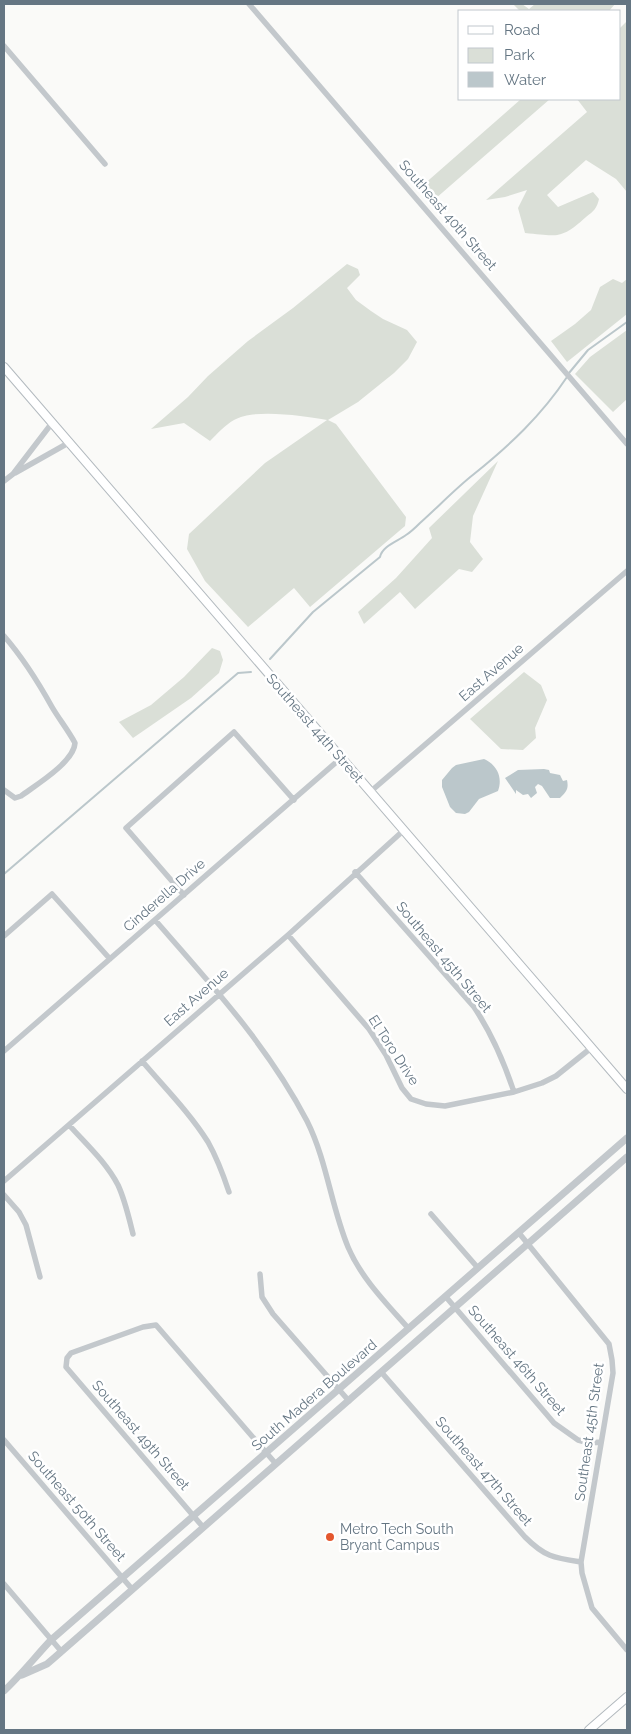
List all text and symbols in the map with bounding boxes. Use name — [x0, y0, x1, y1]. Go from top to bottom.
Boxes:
legend — [458, 10, 621, 100]
text: Road — [504, 21, 540, 39]
text: Park — [504, 46, 535, 64]
text: Water — [504, 71, 547, 89]
street label: Southeast 40th Street — [396, 157, 500, 273]
street label: East Avenue — [456, 640, 526, 704]
street label: Southeast 44th Street — [263, 670, 367, 786]
street label: Cinderella Drive — [120, 855, 208, 935]
street label: Southeast 45th Street — [393, 898, 495, 1016]
street label: East Avenue — [161, 965, 231, 1029]
street label: El Toro Drive — [365, 1012, 423, 1088]
street label: Southeast 46th Street — [465, 1302, 569, 1418]
street label: South Madera Boulevard — [248, 1336, 380, 1454]
street label: Southeast 45th Street — [571, 1362, 607, 1502]
street label: Southeast 49th Street — [89, 1377, 193, 1493]
street label: Southeast 47th Street — [432, 1413, 536, 1529]
street label: Southeast 50th Street — [25, 1448, 129, 1564]
place label: Metro Tech South Bryant Campus — [340, 1521, 454, 1553]
marker: Metro Tech South Bryant Campus — [324, 1531, 336, 1543]

